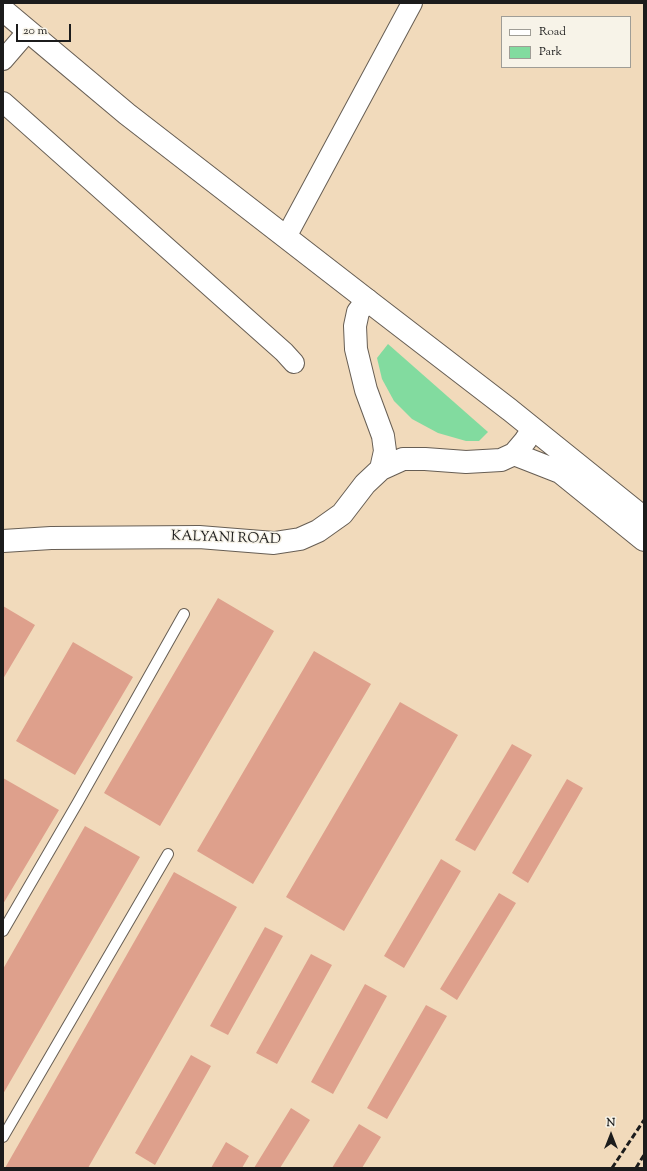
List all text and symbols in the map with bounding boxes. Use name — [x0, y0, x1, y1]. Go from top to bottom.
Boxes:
scale bar — [18, 16, 73, 42]
legend — [501, 16, 631, 68]
text: 20 m — [23, 22, 47, 40]
text: Road — [539, 23, 566, 41]
text: Park — [539, 43, 562, 61]
street label: KALYANI ROAD — [171, 529, 281, 549]
north arrow — [591, 1115, 631, 1155]
text: N — [607, 1115, 615, 1131]

